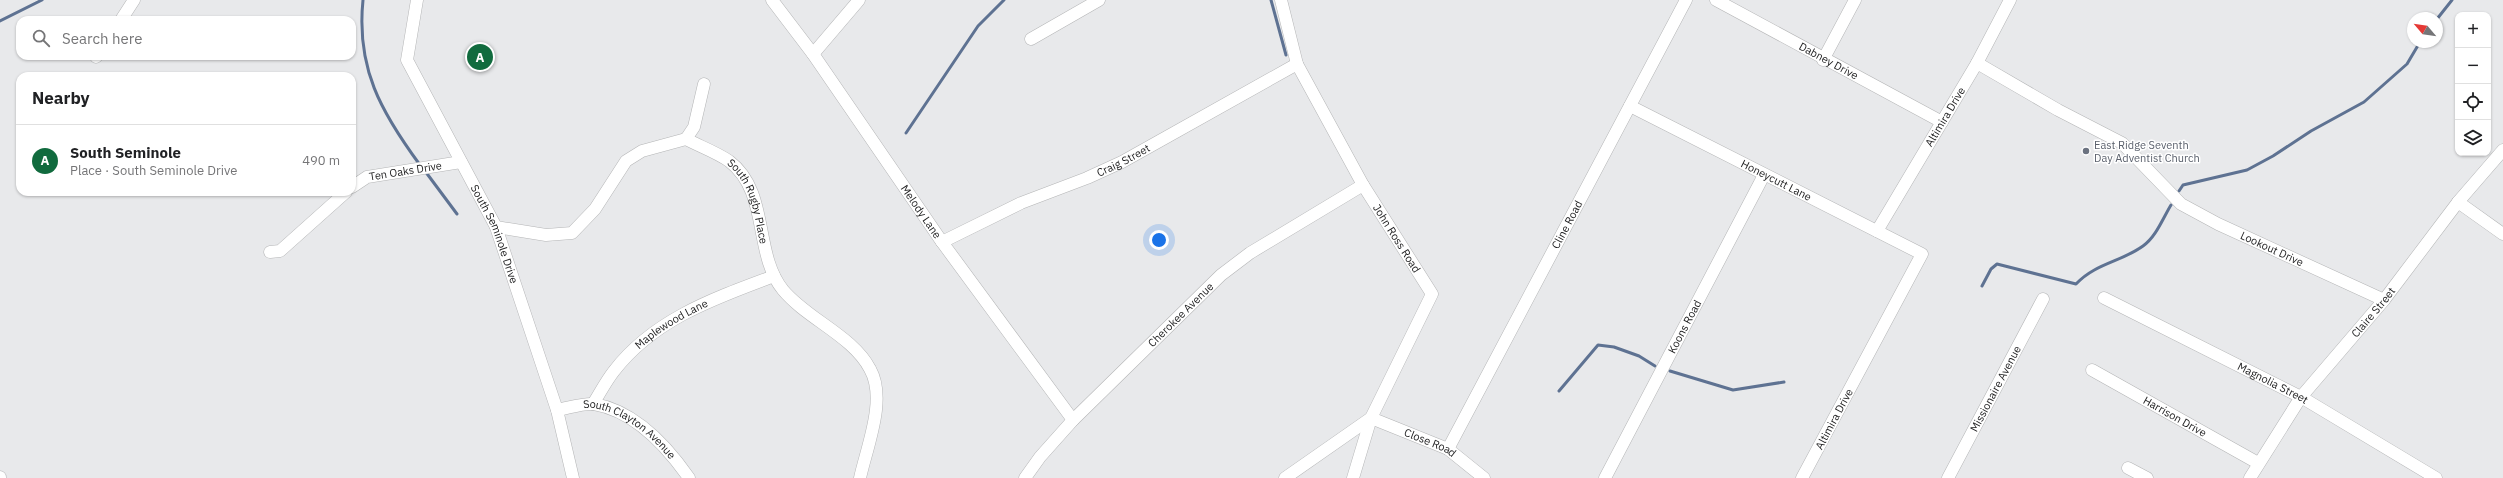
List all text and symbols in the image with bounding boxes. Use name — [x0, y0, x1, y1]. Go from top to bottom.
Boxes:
north arrow — [2407, 12, 2443, 48]
map controls — [2455, 12, 2491, 156]
button: + — [2455, 12, 2491, 48]
search box — [16, 16, 356, 60]
icon: search — [30, 27, 52, 49]
text: Search here — [62, 29, 142, 48]
street label: Dabney Drive — [1796, 39, 1861, 83]
pin: A — [467, 42, 493, 72]
button: − — [2455, 48, 2491, 84]
street label: Altimira Drive — [1922, 84, 1968, 149]
button: locate — [2455, 84, 2491, 120]
text: Nearby — [32, 87, 90, 109]
button: layers — [2455, 120, 2491, 156]
place label: East Ridge Seventh Day Adventist Church — [2094, 138, 2200, 165]
street label: Craig Street — [1094, 141, 1152, 180]
text: South Seminole — [70, 143, 181, 162]
marker: East Ridge Seventh Day Adventist Church — [2081, 146, 2091, 156]
text: A — [41, 152, 49, 169]
text: 490 m — [302, 152, 340, 169]
street label: South Rugby Place — [725, 156, 771, 245]
street label: Honeycutt Lane — [1739, 156, 1814, 204]
street label: Ten Oaks Drive — [368, 158, 443, 184]
text: Place · South Seminole Drive — [70, 162, 237, 179]
street label: South Seminole Drive — [468, 182, 521, 285]
street label: Melody Lane — [898, 182, 945, 241]
street label: Cline Road — [1548, 198, 1586, 251]
street label: John Ross Road — [1370, 201, 1424, 275]
street label: Lookout Drive — [2238, 228, 2306, 269]
your location — [1149, 230, 1169, 250]
street label: Cherokee Avenue — [1145, 279, 1216, 350]
street label: Claire Street — [2348, 284, 2398, 340]
street label: Maplewood Lane — [632, 296, 710, 352]
street label: Koons Road — [1665, 297, 1704, 356]
street label: Missionaire Avenue — [1967, 343, 2024, 434]
street label: Magnolia Street — [2235, 359, 2311, 407]
street label: Altimira Drive — [1812, 386, 1856, 452]
street label: Harrison Drive — [2141, 393, 2209, 440]
street label: South Clayton Avenue — [583, 397, 679, 462]
street label: Close Road — [1402, 425, 1459, 460]

